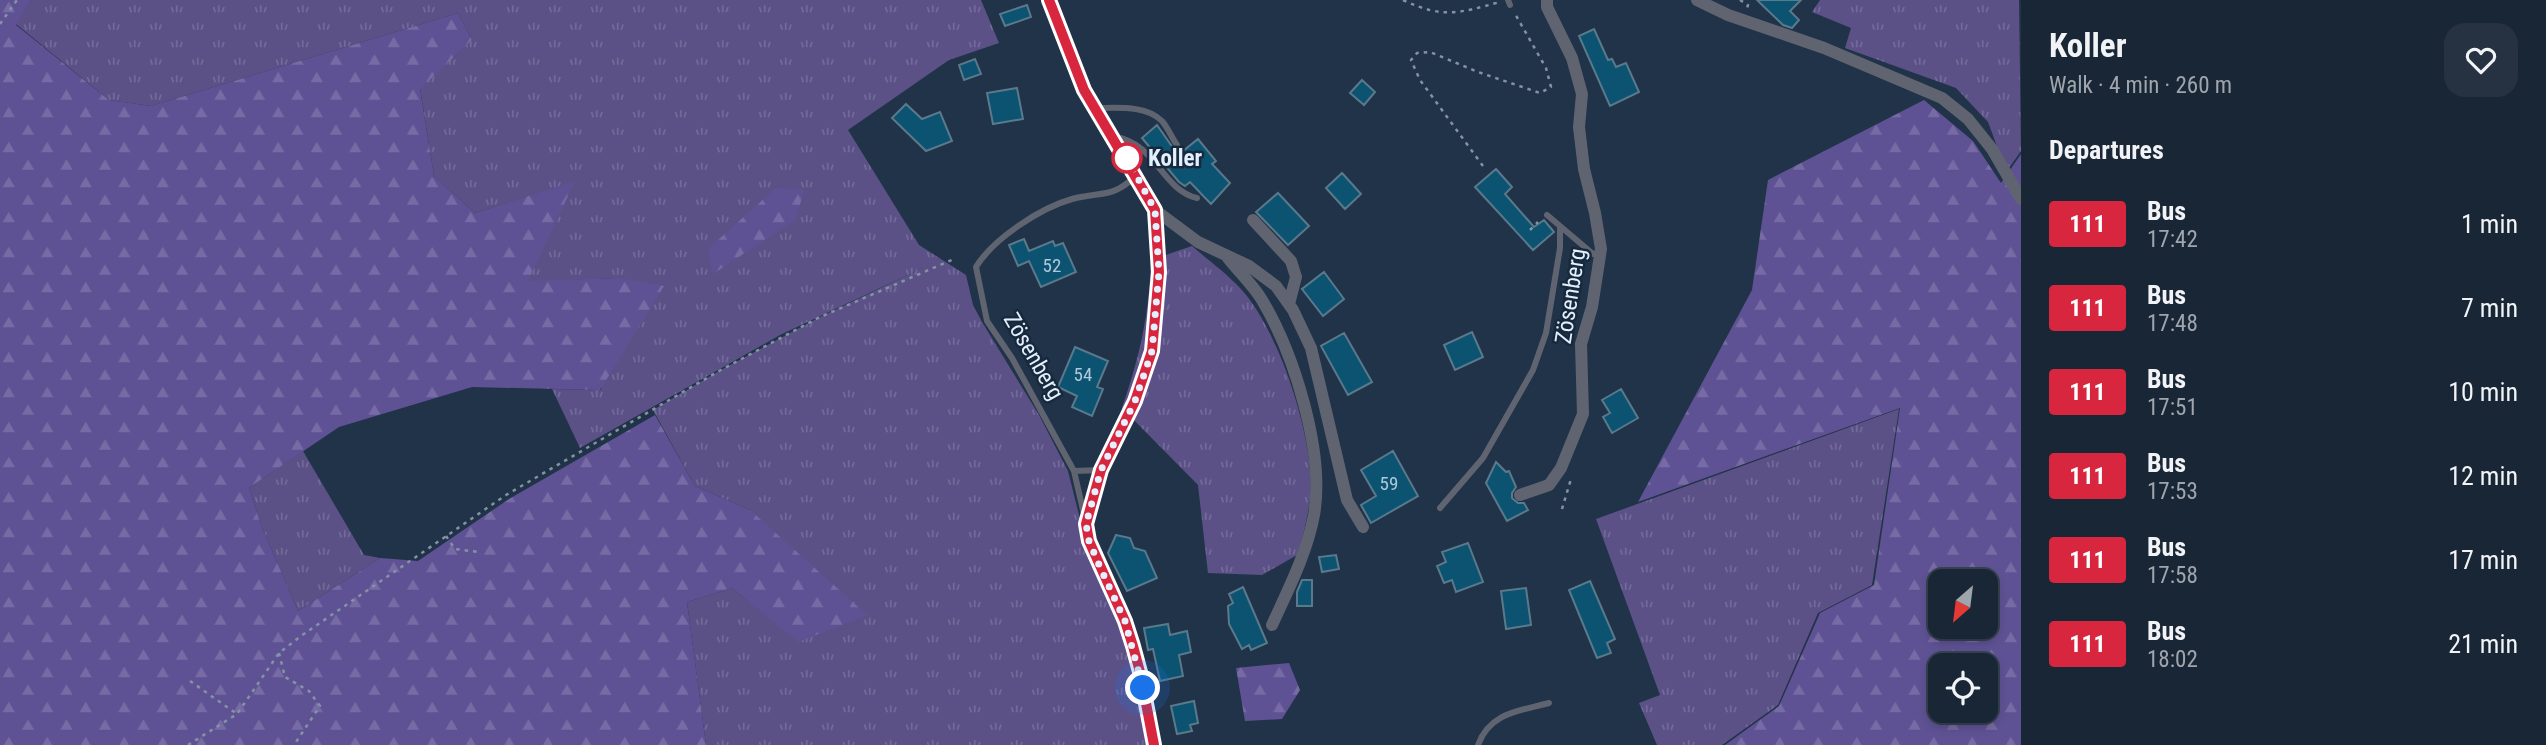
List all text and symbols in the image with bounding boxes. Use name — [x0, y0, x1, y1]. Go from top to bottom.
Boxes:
button: heart — [2444, 23, 2518, 97]
text: Koller — [2049, 26, 2127, 65]
text: Walk · 4 min · 260 m — [2049, 72, 2232, 99]
text: Departures — [2049, 135, 2164, 165]
marker: Koller — [1112, 143, 1142, 173]
place label: Koller — [1148, 145, 1202, 172]
text: Bus — [2147, 196, 2186, 226]
text: 1 min — [2461, 209, 2518, 239]
text: 111 — [2069, 210, 2106, 238]
text: 17:42 — [2147, 226, 2198, 253]
street label: Zösenberg — [1550, 247, 1591, 346]
house number: 52 — [1043, 254, 1061, 277]
text: Bus — [2147, 280, 2186, 310]
text: 7 min — [2461, 293, 2518, 323]
text: 111 — [2069, 294, 2106, 322]
street label: Zösenberg — [998, 308, 1069, 405]
text: 17:48 — [2147, 310, 2198, 337]
house number: 54 — [1074, 363, 1092, 386]
text: Bus — [2147, 364, 2186, 394]
text: 10 min — [2448, 377, 2518, 407]
text: 111 — [2069, 378, 2106, 406]
text: 17:51 — [2147, 394, 2198, 421]
text: Bus — [2147, 448, 2186, 478]
text: 12 min — [2448, 461, 2518, 491]
text: 111 — [2069, 462, 2106, 490]
house number: 59 — [1380, 472, 1398, 495]
text: 17:53 — [2147, 478, 2198, 505]
text: Bus — [2147, 532, 2186, 562]
text: 17 min — [2448, 545, 2518, 575]
text: 111 — [2069, 546, 2106, 574]
text: 17:58 — [2147, 562, 2198, 589]
north arrow — [1928, 569, 1998, 639]
map controls — [1928, 569, 1998, 723]
text: Bus — [2147, 616, 2186, 646]
text: 21 min — [2448, 629, 2518, 659]
text: 111 — [2069, 630, 2106, 658]
text: 18:02 — [2147, 646, 2198, 673]
button: locate — [1928, 653, 1998, 723]
your location — [1125, 670, 1160, 705]

